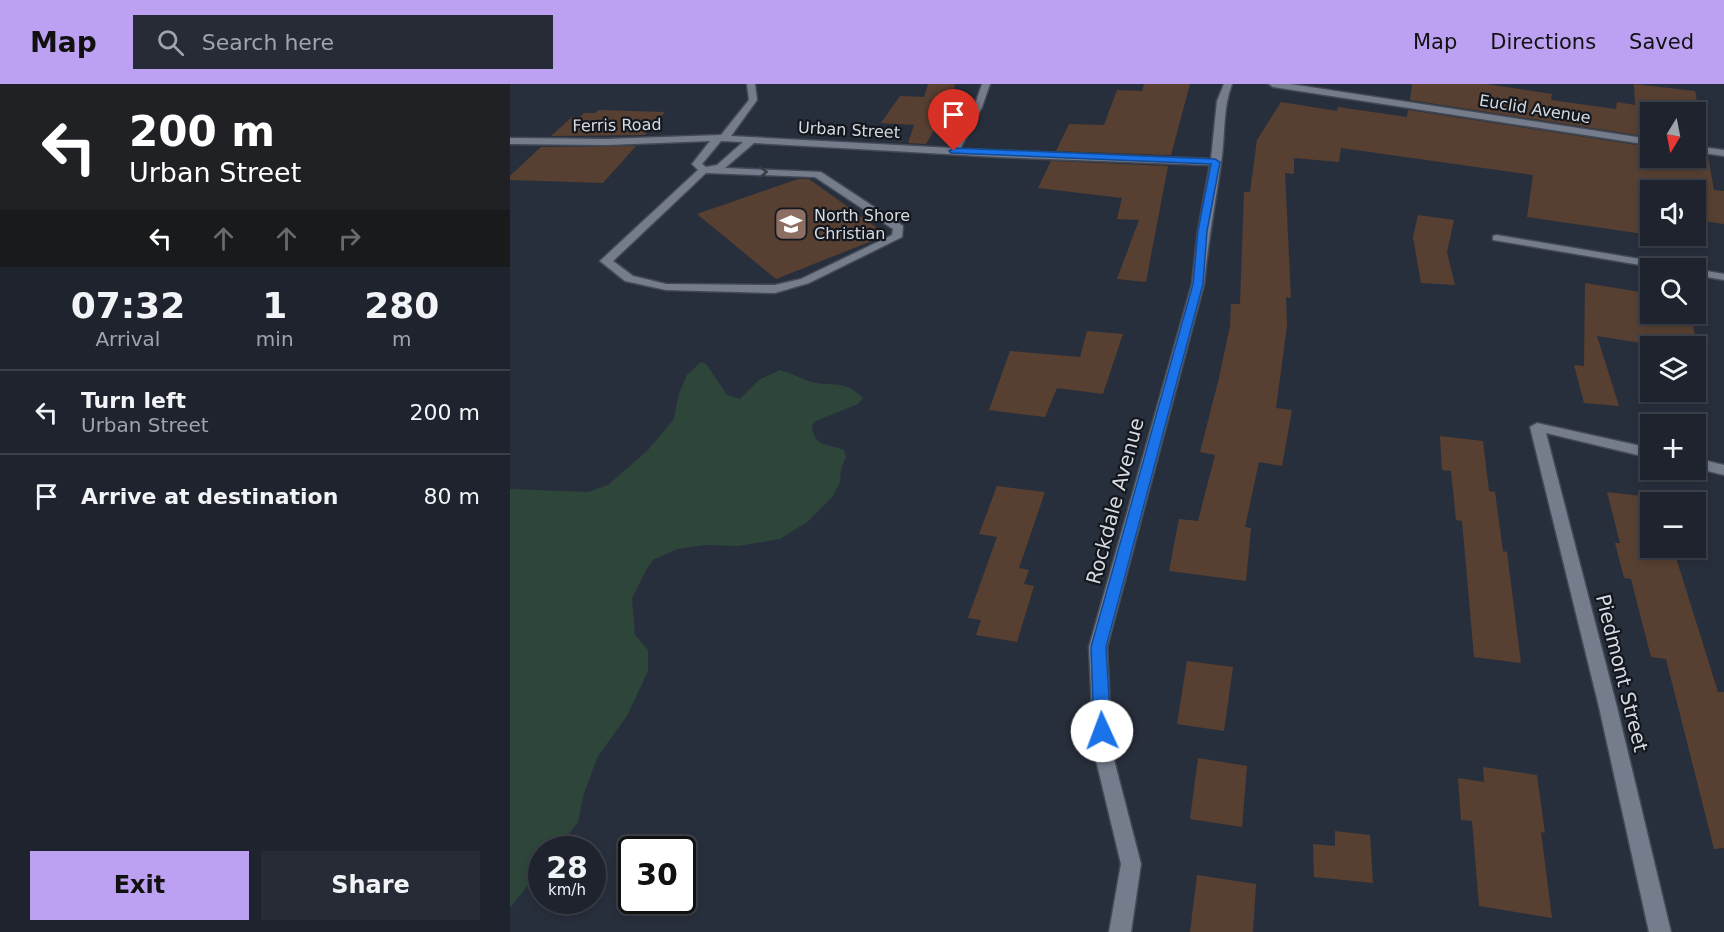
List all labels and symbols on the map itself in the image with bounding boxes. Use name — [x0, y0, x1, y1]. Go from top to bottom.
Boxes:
pin — [928, 89, 979, 151]
street label: Euclid Avenue — [1478, 91, 1592, 127]
north arrow — [1640, 102, 1706, 168]
street label: Ferris Road — [572, 115, 662, 135]
street label: Urban Street — [798, 118, 900, 142]
one-way arrow — [758, 166, 767, 179]
school or university icon: North Shore Christian — [773, 206, 809, 242]
place label: North Shore Christian — [814, 206, 910, 243]
street label: Rockdale Avenue — [1081, 415, 1149, 587]
street label: Piedmont Street — [1591, 592, 1653, 754]
position arrow — [1070, 699, 1134, 763]
speed limit sign: 30 — [618, 836, 696, 914]

